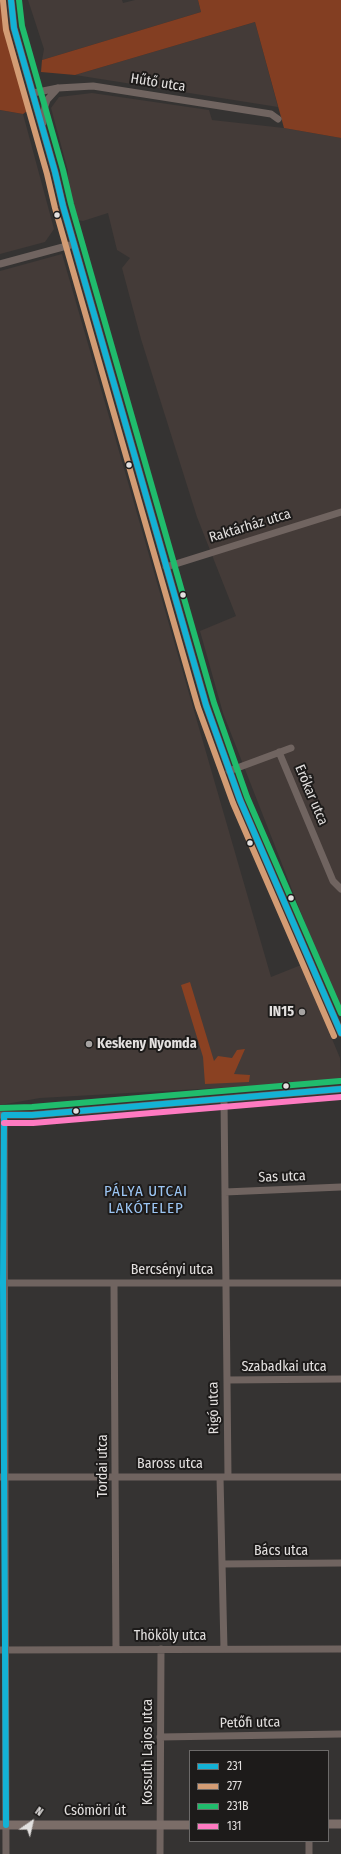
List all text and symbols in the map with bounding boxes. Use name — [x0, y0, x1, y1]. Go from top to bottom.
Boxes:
street label: Hűtő utca — [129, 70, 187, 96]
unlabelled marker — [52, 210, 62, 220]
unlabelled marker — [124, 460, 134, 470]
street label: Raktárház utca — [207, 506, 293, 546]
unlabelled marker — [178, 590, 188, 600]
street label: Erőkar utca — [291, 762, 331, 828]
unlabelled marker — [245, 838, 255, 848]
unlabelled marker — [286, 893, 296, 903]
place label: IN15 — [269, 1004, 294, 1020]
marker: IN15 — [297, 1007, 307, 1017]
place label: Keskeny Nyomda — [97, 1036, 197, 1052]
marker: Keskeny Nyomda — [84, 1039, 94, 1049]
unlabelled marker — [281, 1081, 291, 1091]
unlabelled marker — [71, 1106, 81, 1116]
street label: Sas utca — [258, 1168, 306, 1186]
district label: PÁLYA UTCAI LAKÓTELEP — [104, 1183, 188, 1218]
street label: Bercsényi utca — [131, 1262, 213, 1278]
street label: Szabadkai utca — [241, 1359, 327, 1375]
street label: Rigó utca — [205, 1382, 223, 1434]
street label: Tordai utca — [95, 1434, 111, 1498]
street label: Baross utca — [137, 1456, 203, 1472]
street label: Bács utca — [254, 1543, 308, 1559]
street label: Thököly utca — [134, 1628, 206, 1644]
street label: Kossuth Lajos utca — [140, 1699, 156, 1805]
street label: Petőfi utca — [220, 1714, 280, 1732]
legend — [189, 1750, 329, 1842]
text: 231 — [227, 1759, 242, 1773]
text: 277 — [227, 1779, 242, 1793]
text: 231B — [227, 1799, 249, 1813]
north arrow — [12, 1802, 52, 1842]
street label: Csömöri út — [64, 1803, 126, 1819]
text: N — [33, 1804, 45, 1819]
text: 131 — [227, 1819, 241, 1833]

